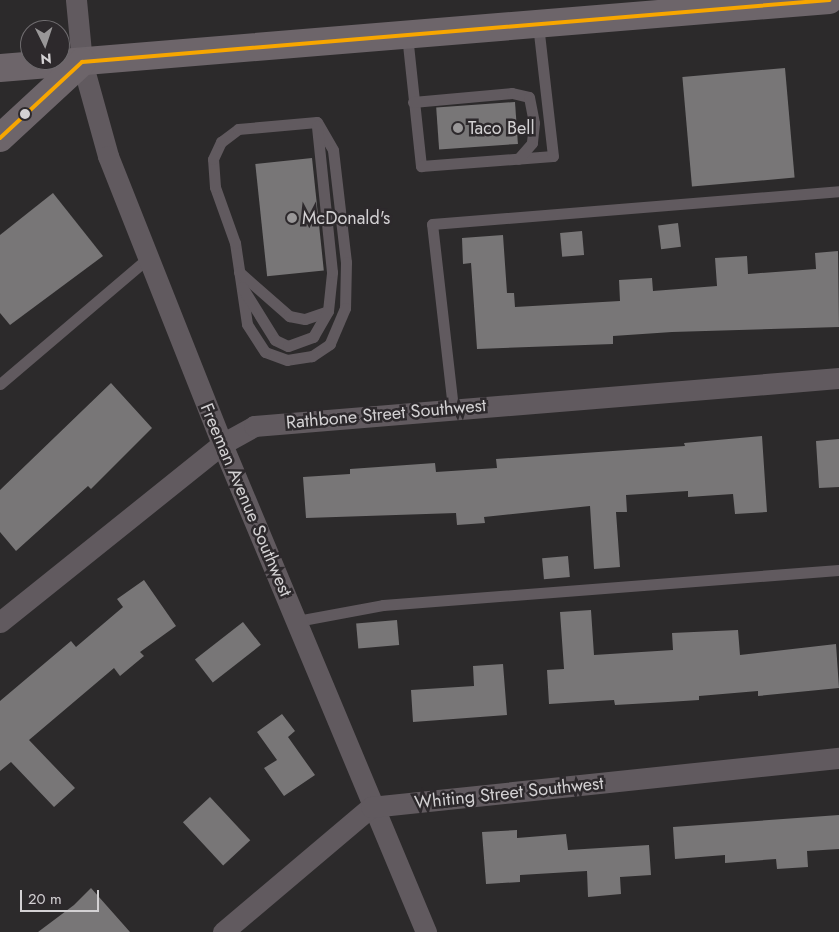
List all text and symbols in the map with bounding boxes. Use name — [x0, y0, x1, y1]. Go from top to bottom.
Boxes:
north arrow — [20, 20, 70, 70]
text: N — [40, 49, 52, 69]
unlabelled marker — [20, 109, 30, 119]
place label: Taco Bell — [468, 117, 535, 139]
marker: Taco Bell — [452, 122, 464, 134]
place label: McDonald's — [302, 207, 390, 229]
marker: McDonald's — [286, 212, 298, 224]
street label: Rathbone Street Southwest — [285, 394, 487, 434]
street label: Freeman Avenue Southwest — [195, 400, 297, 600]
street label: Whiting Street Southwest — [413, 772, 605, 814]
scale bar — [22, 880, 101, 912]
text: 20 m — [28, 888, 62, 910]

